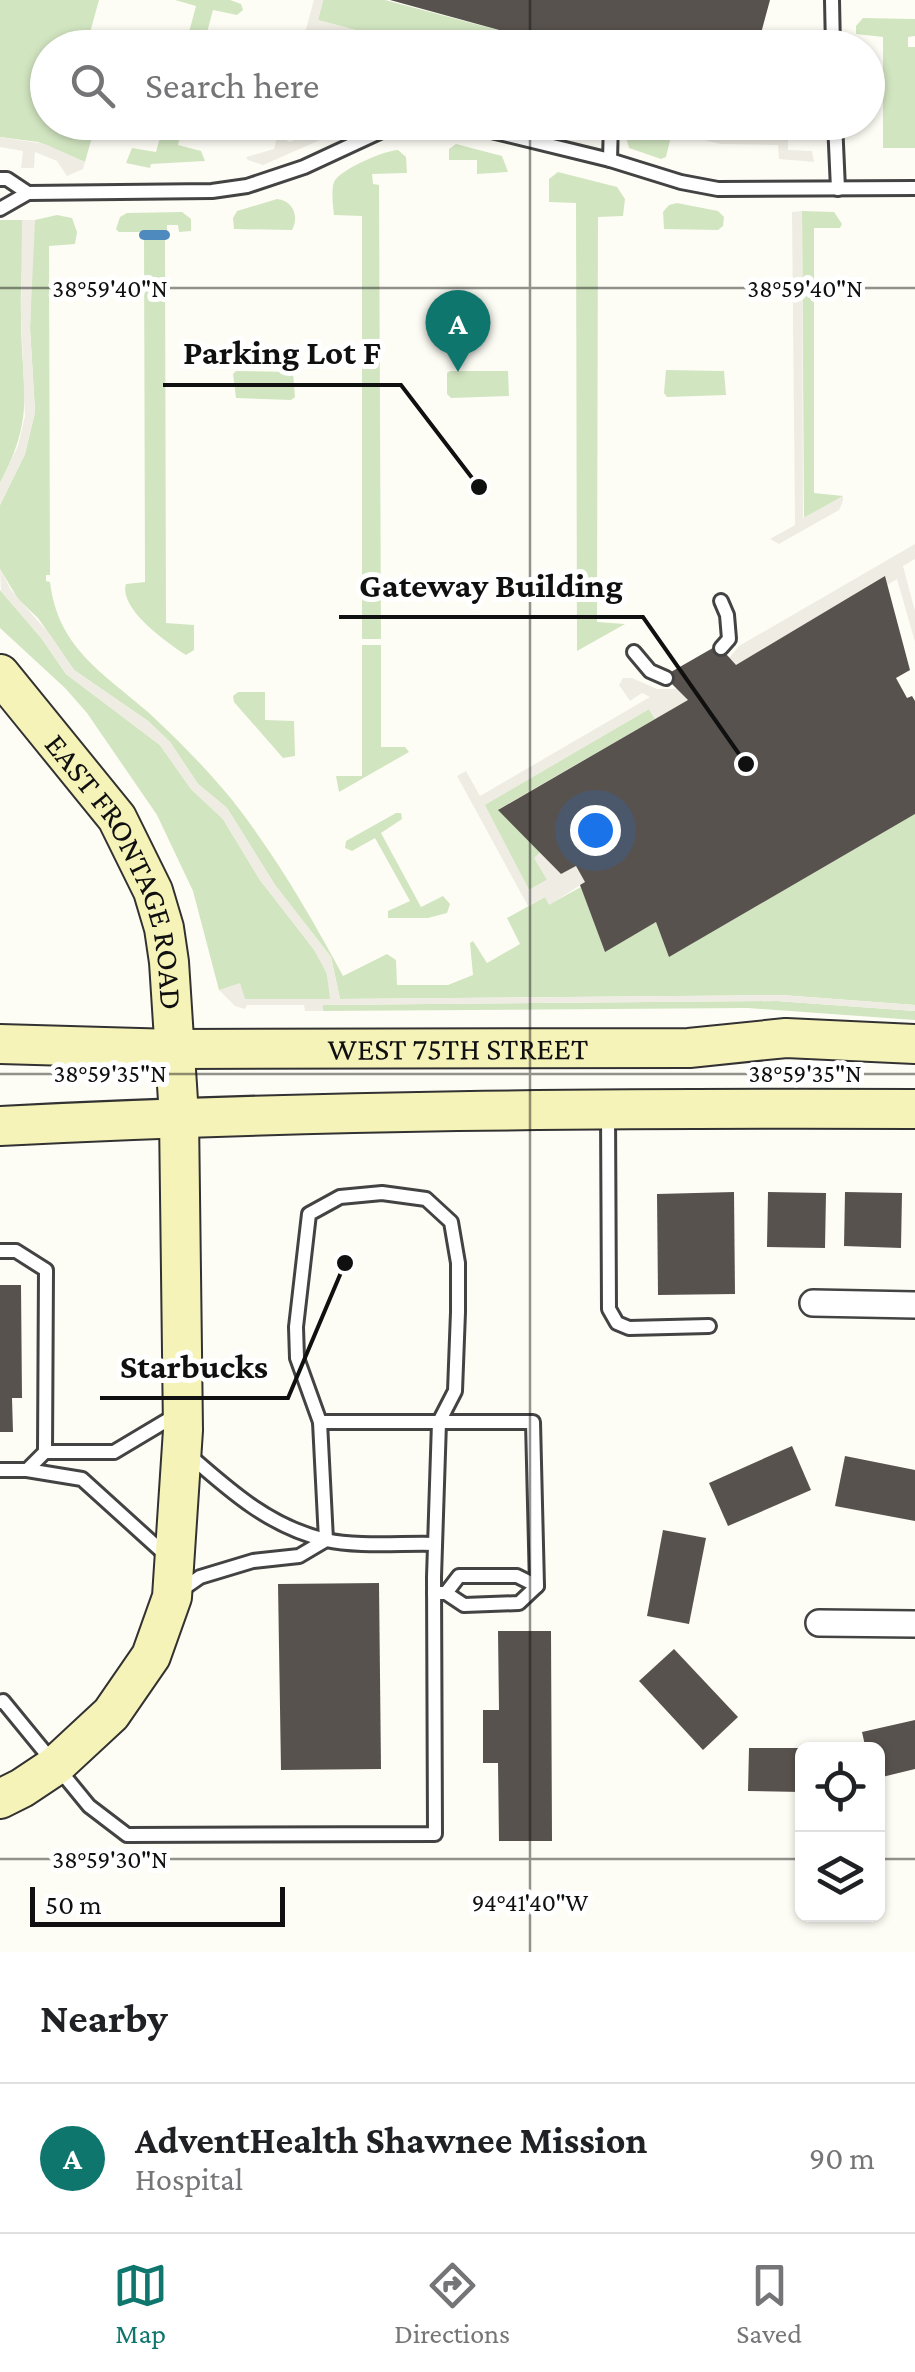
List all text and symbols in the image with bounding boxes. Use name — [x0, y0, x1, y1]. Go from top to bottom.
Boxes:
search box — [30, 30, 885, 140]
icon: search — [65, 58, 120, 113]
text: Search here — [145, 64, 319, 106]
text: 38°59'40"N — [52, 275, 168, 302]
text: 38°59'40"N — [747, 275, 863, 302]
pin: A — [426, 290, 490, 372]
callout: Parking Lot F — [163, 320, 401, 385]
text: Parking Lot F — [183, 333, 381, 372]
callout: Gateway Building — [339, 552, 643, 617]
text: Gateway Building — [359, 566, 623, 605]
street label: EAST FRONTAGE ROAD — [38, 726, 190, 1011]
your location — [570, 805, 621, 856]
street label: WEST 75TH STREET — [328, 1030, 588, 1067]
text: 38°59'35"N — [53, 1060, 167, 1087]
text: 38°59'35"N — [748, 1060, 862, 1087]
callout: Starbucks — [100, 1333, 288, 1398]
text: Starbucks — [120, 1347, 268, 1386]
map controls — [795, 1742, 885, 1922]
button: locate — [795, 1742, 885, 1832]
button: layers — [795, 1832, 885, 1922]
text: 38°59'30"N — [52, 1846, 168, 1873]
scale bar — [30, 1882, 285, 1926]
text: 50 m — [45, 1889, 102, 1920]
text: 94°41'40"W — [472, 1889, 588, 1916]
text: Nearby — [40, 1994, 168, 2041]
text: AdventHealth Shawnee Mission — [135, 2119, 647, 2161]
text: A — [63, 2140, 82, 2176]
text: 90 m — [809, 2140, 875, 2176]
text: Hospital — [135, 2161, 243, 2197]
tab: Map — [113, 2258, 168, 2349]
tab: Directions — [394, 2258, 510, 2349]
tab: Saved — [736, 2258, 802, 2349]

